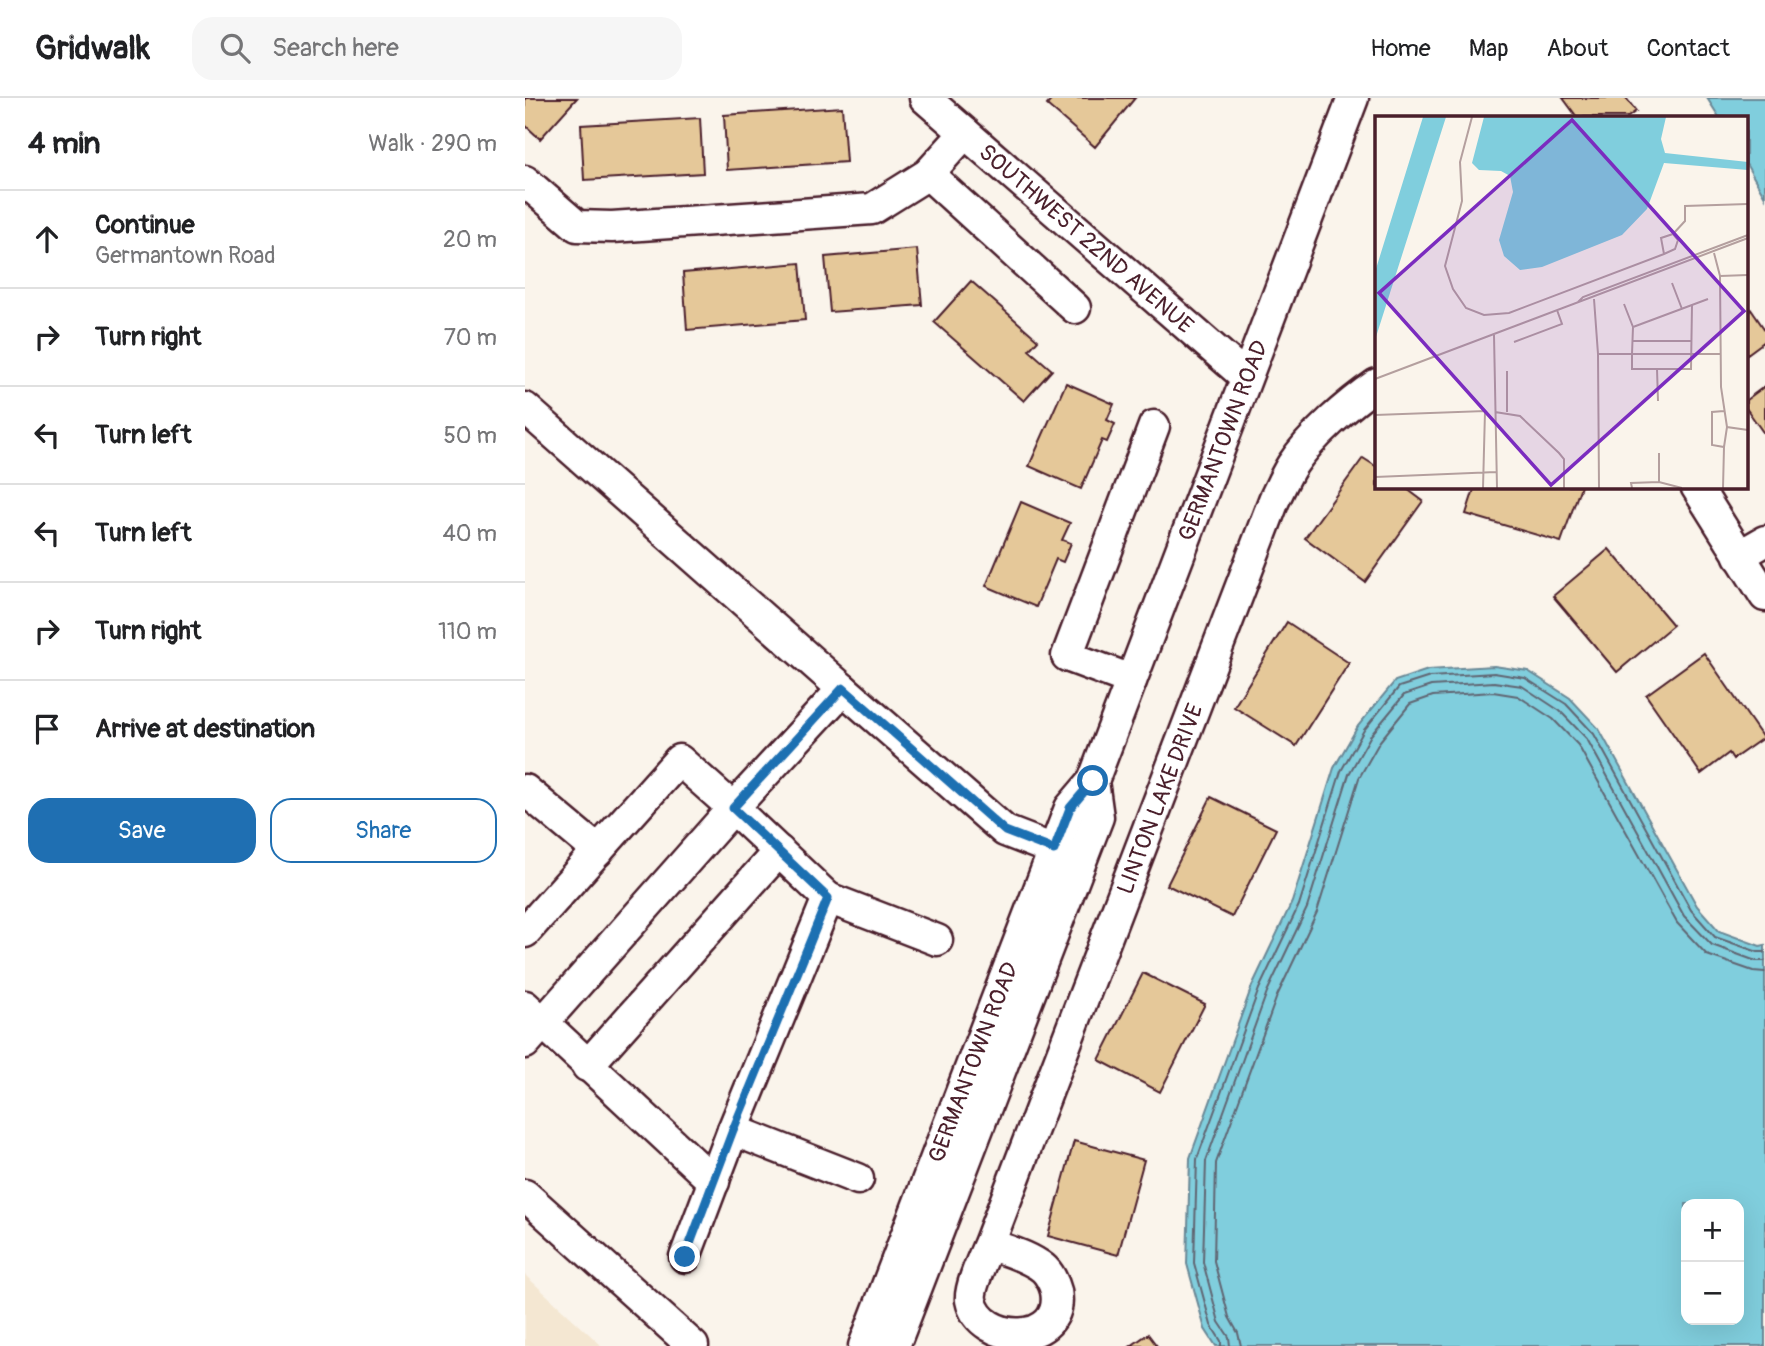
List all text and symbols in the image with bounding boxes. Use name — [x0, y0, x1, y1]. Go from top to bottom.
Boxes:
search box — [192, 17, 682, 80]
text: Gridwalk — [35, 28, 150, 69]
icon: search — [216, 29, 254, 67]
text: Search here — [272, 32, 399, 64]
text: Home — [1370, 34, 1431, 63]
text: Map — [1469, 34, 1509, 63]
text: About — [1547, 34, 1609, 63]
text: Contact — [1647, 34, 1730, 63]
inset map — [1375, 116, 1747, 488]
text: 4 min — [28, 125, 101, 162]
text: Walk · 290 m — [368, 129, 497, 158]
street label: SOUTHWEST 22ND AVENUE — [973, 138, 1200, 340]
text: Continue — [95, 209, 195, 241]
icon: ahead — [28, 220, 66, 258]
text: 20 m — [443, 225, 497, 254]
text: Germantown Road — [95, 241, 276, 270]
icon: right — [28, 318, 66, 356]
text: Turn right — [95, 321, 201, 353]
text: 70 m — [444, 323, 497, 352]
street label: GERMANTOWN ROAD — [1172, 336, 1274, 545]
icon: left — [28, 416, 66, 454]
text: Turn left — [95, 419, 191, 451]
text: 50 m — [443, 421, 497, 450]
icon: left — [28, 514, 66, 552]
text: Turn left — [95, 517, 191, 549]
text: 40 m — [443, 519, 497, 548]
icon: right — [28, 612, 66, 650]
text: Turn right — [95, 615, 201, 647]
text: 110 m — [438, 617, 497, 646]
street label: LINTON LAKE DRIVE — [1110, 699, 1210, 898]
icon: arrive — [28, 710, 66, 748]
text: Arrive at destination — [95, 713, 315, 745]
route start — [1077, 765, 1108, 796]
button: Save — [28, 798, 256, 863]
button: Share — [270, 798, 497, 863]
street label: GERMANTOWN ROAD — [922, 958, 1025, 1167]
map controls — [1681, 1199, 1744, 1325]
button: + — [1681, 1199, 1744, 1262]
route end — [669, 1241, 700, 1272]
button: − — [1681, 1262, 1744, 1325]

